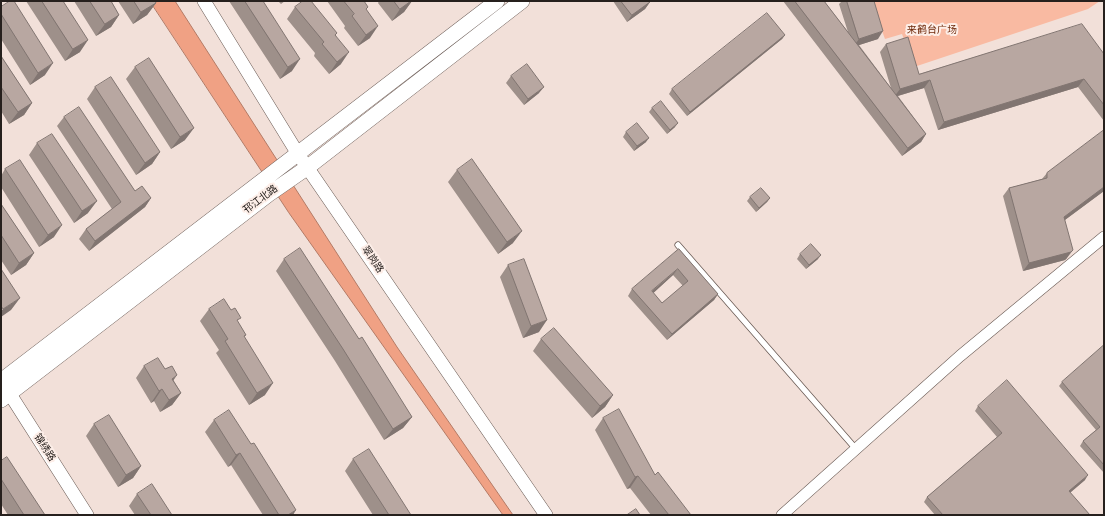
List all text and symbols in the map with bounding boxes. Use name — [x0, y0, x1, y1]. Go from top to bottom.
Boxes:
park label: 来鹤台广场 — [907, 25, 957, 37]
street label: 邗江北路 — [241, 183, 281, 217]
street label: 翠岗路 — [359, 244, 385, 276]
street label: 锦绣路 — [31, 432, 57, 464]

